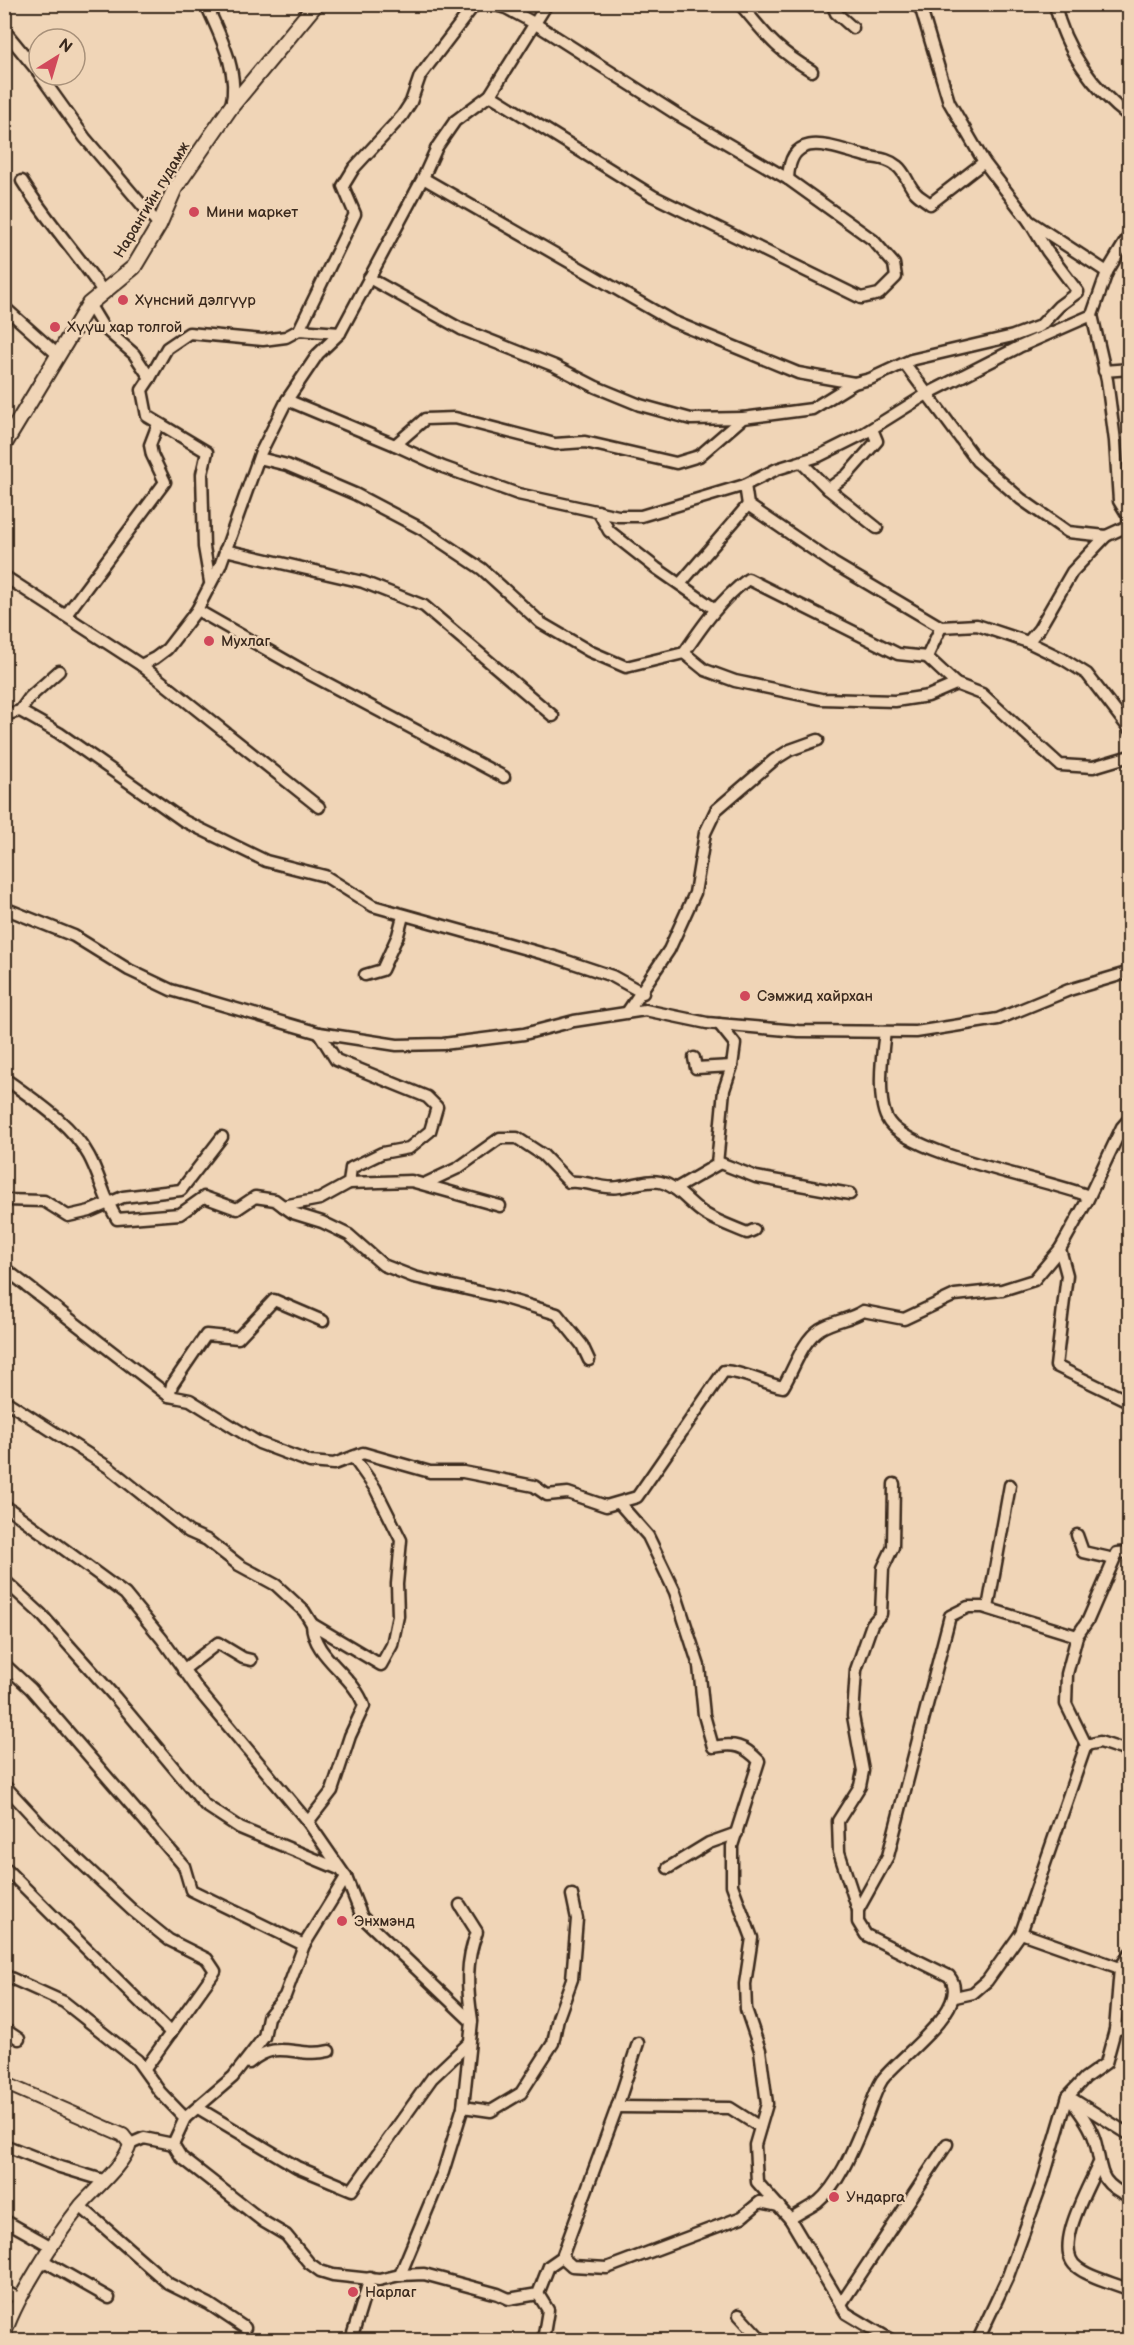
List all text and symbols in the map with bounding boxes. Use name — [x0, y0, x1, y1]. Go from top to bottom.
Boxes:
north arrow — [27, 27, 87, 87]
text: N — [55, 35, 76, 57]
street label: Нарангийн гудамж — [110, 138, 194, 262]
place label: Мини маркет — [206, 203, 298, 222]
marker: Мини маркет — [187, 205, 201, 219]
place label: Хүнсний дэлгүүр — [135, 291, 256, 310]
marker: Хүнсний дэлгүүр — [116, 293, 130, 307]
place label: Хүүш хар толгой — [67, 318, 182, 337]
marker: Хүүш хар толгой — [48, 320, 62, 334]
place label: Мухлаг — [221, 632, 271, 651]
marker: Мухлаг — [202, 634, 216, 648]
place label: Сэмжид хайрхан — [757, 987, 873, 1006]
marker: Сэмжид хайрхан — [738, 989, 752, 1003]
place label: Энхмэнд — [354, 1912, 415, 1931]
marker: Энхмэнд — [335, 1914, 349, 1928]
place label: Ундарга — [846, 2188, 905, 2207]
marker: Ундарга — [827, 2190, 841, 2204]
place label: Нарлаг — [365, 2283, 417, 2302]
marker: Нарлаг — [346, 2285, 360, 2299]

